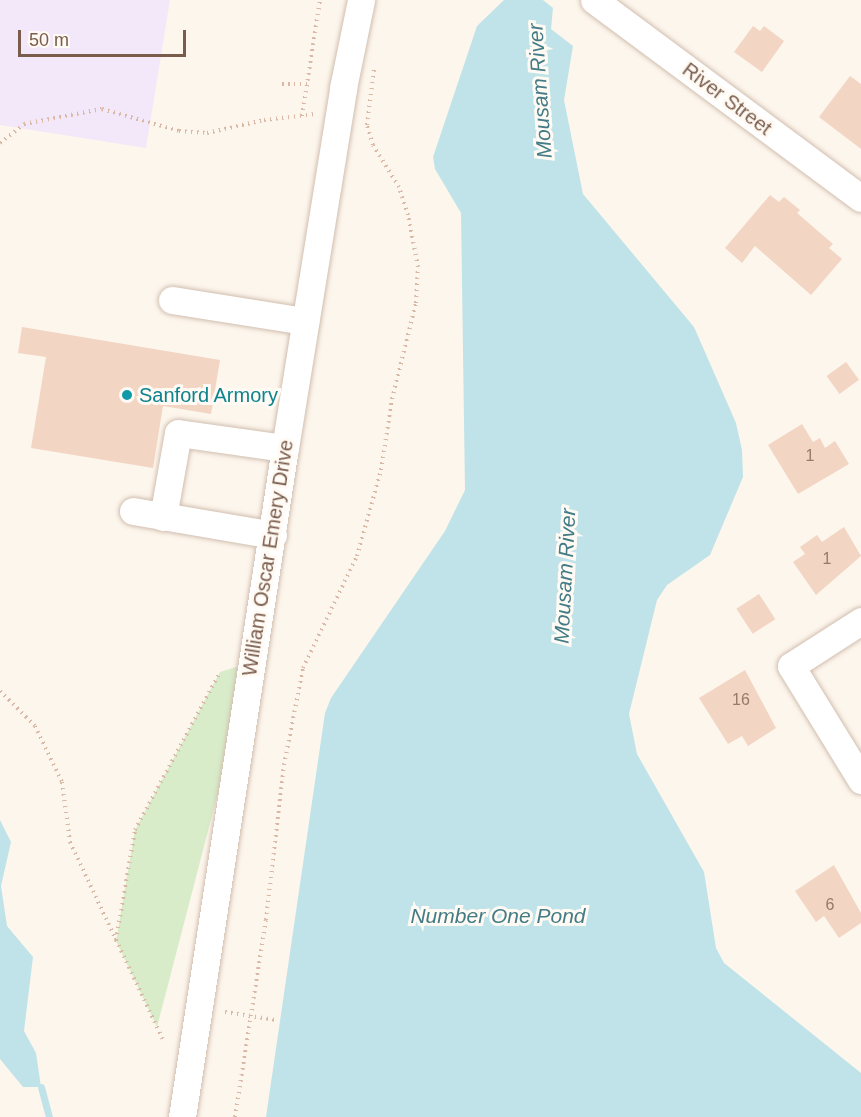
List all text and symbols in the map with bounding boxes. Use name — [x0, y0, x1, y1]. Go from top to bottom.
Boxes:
scale bar — [21, 18, 189, 56]
water label: Mousam River — [523, 23, 557, 159]
text: 50 m — [29, 30, 69, 50]
street label: River Street — [678, 58, 776, 140]
place label: Sanford Armory — [139, 383, 279, 407]
marker: Sanford Armory — [120, 388, 134, 402]
street label: William Oscar Emery Drive — [237, 438, 299, 678]
house number: 1 — [806, 446, 814, 466]
water label: Mousam River — [549, 508, 581, 644]
house number: 1 — [823, 549, 831, 569]
house number: 16 — [732, 690, 750, 710]
house number: 6 — [826, 895, 834, 915]
water label: Number One Pond — [410, 903, 586, 929]

